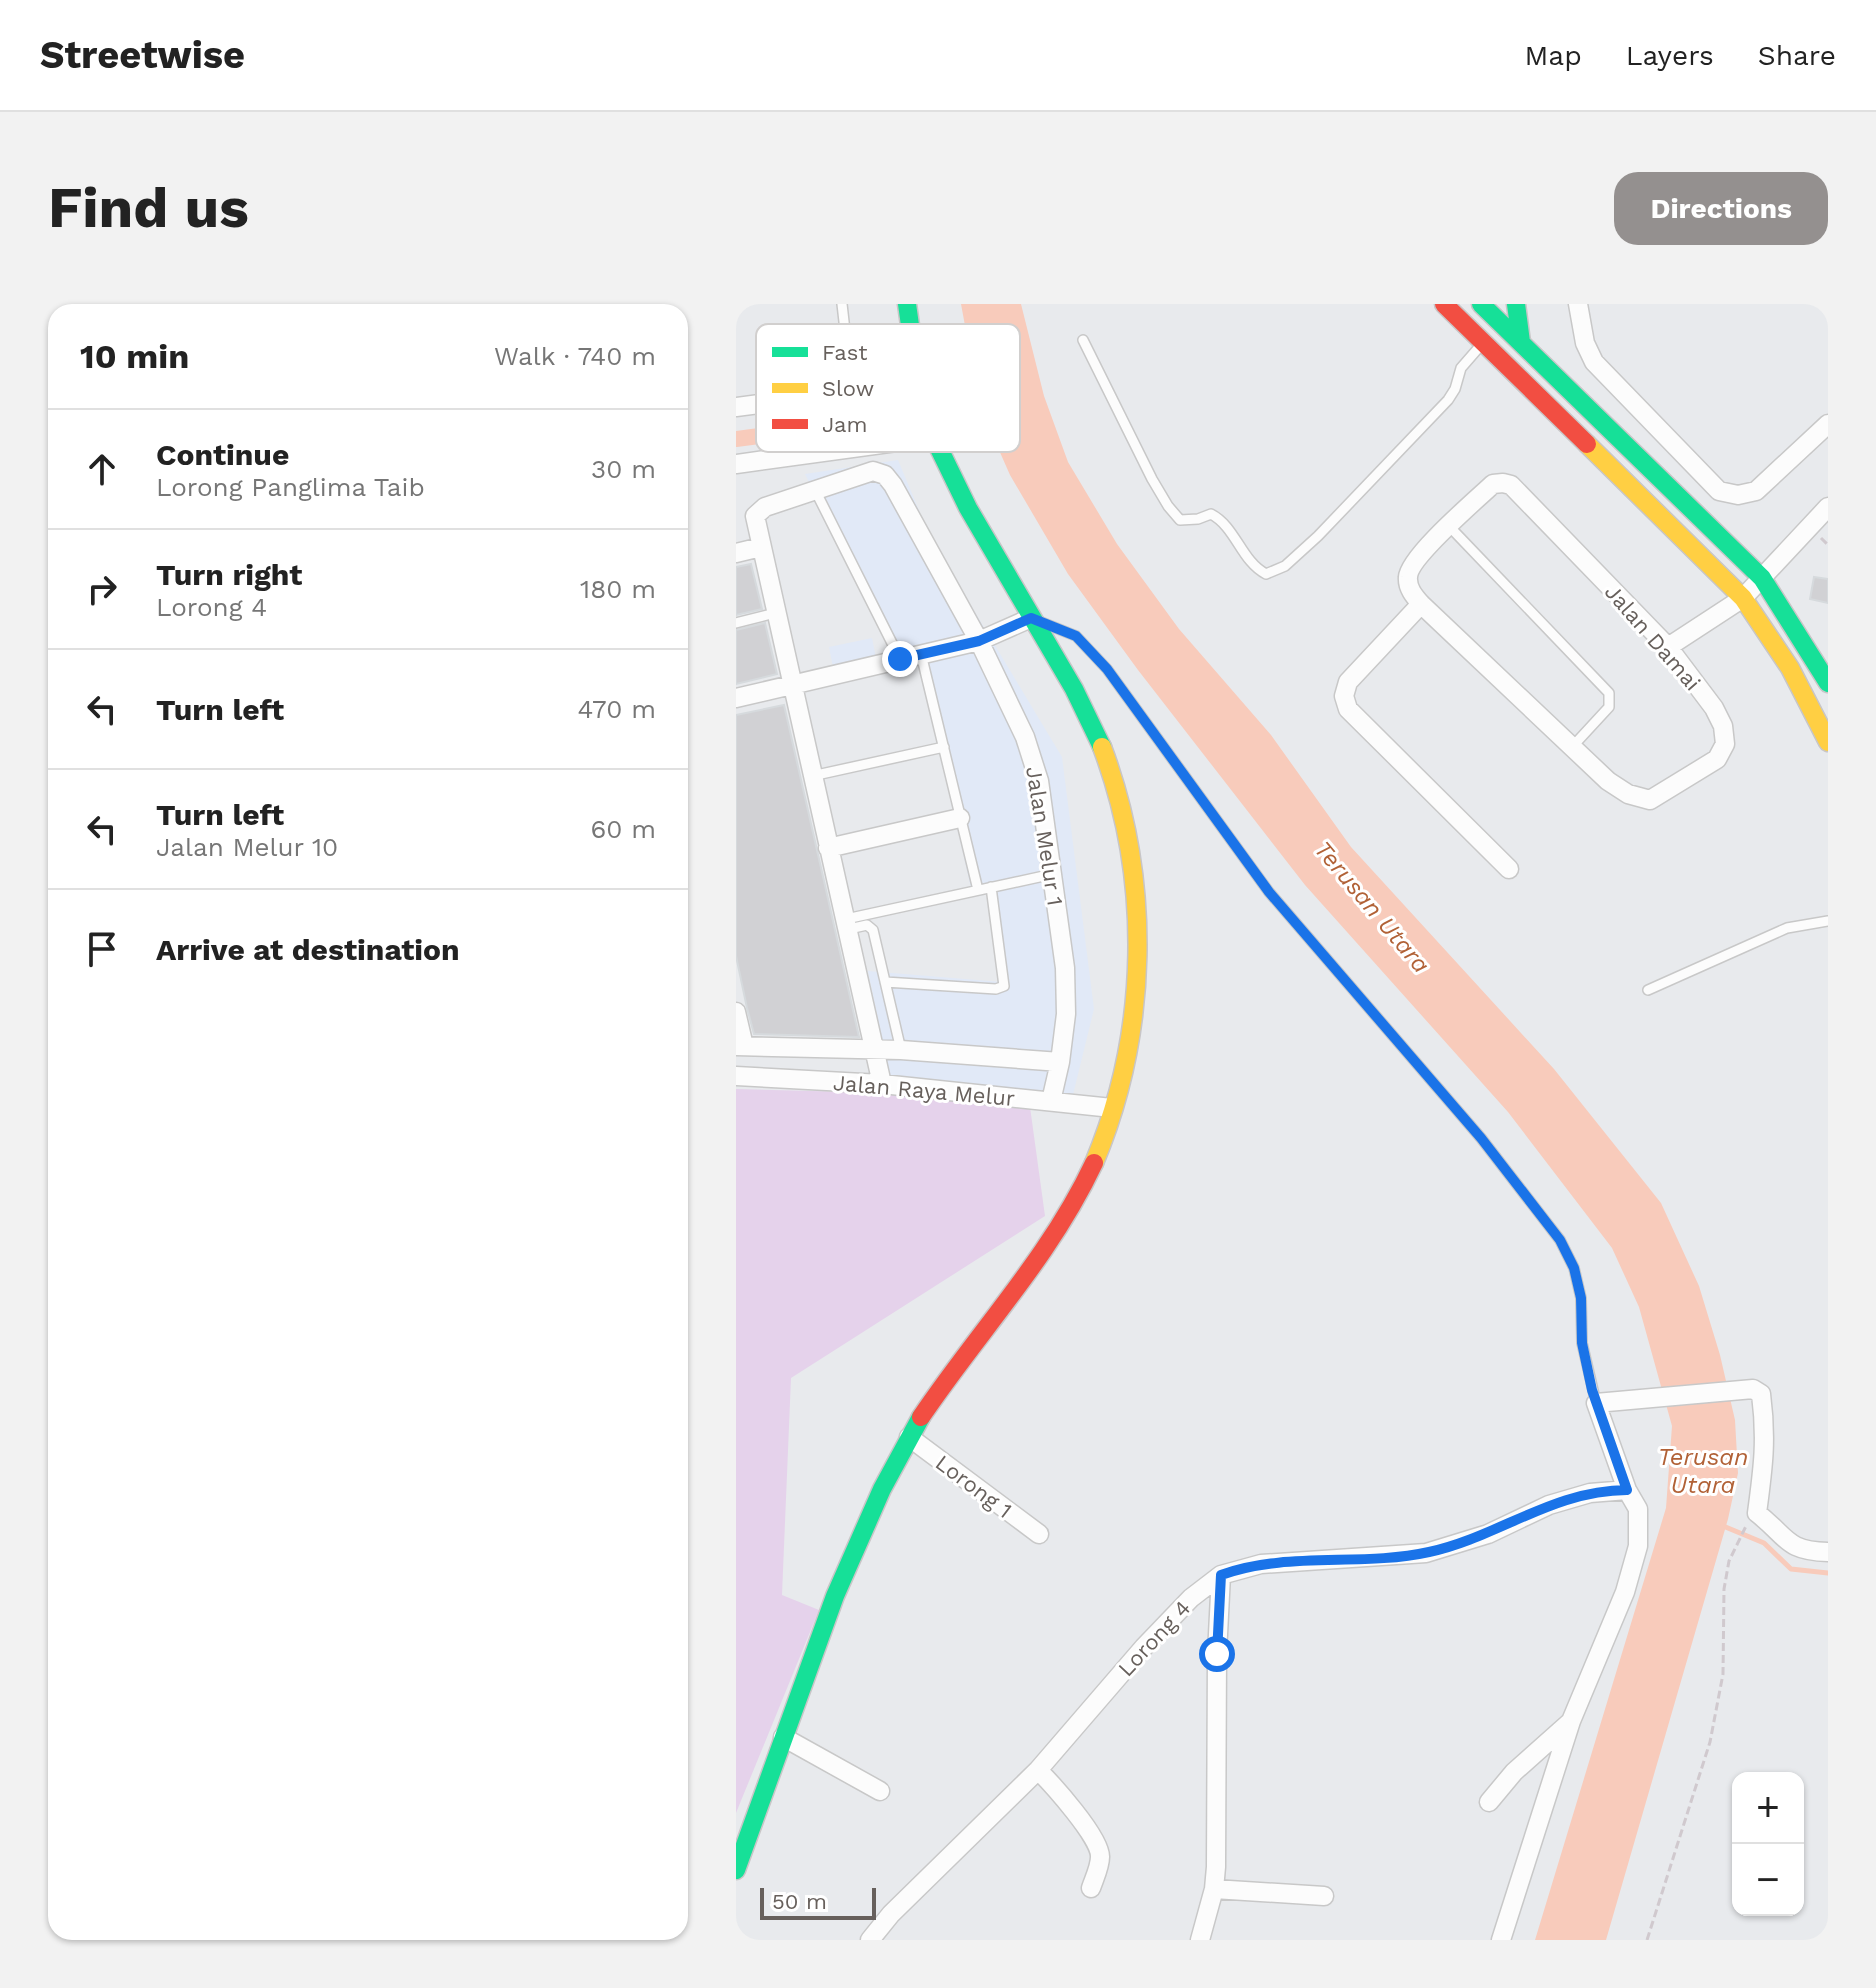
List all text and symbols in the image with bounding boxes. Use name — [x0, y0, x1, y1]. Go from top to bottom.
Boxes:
text: Streetwise — [40, 33, 245, 77]
text: Map — [1525, 39, 1582, 72]
text: Layers — [1626, 39, 1714, 72]
text: Share — [1758, 39, 1836, 72]
button: Directions — [1614, 172, 1828, 245]
text: Find us — [48, 175, 249, 241]
legend — [756, 324, 1020, 452]
text: 10 min — [80, 336, 189, 376]
text: Fast — [822, 340, 868, 365]
text: Walk · 740 m — [494, 341, 656, 371]
text: Slow — [822, 376, 874, 401]
text: Jam — [822, 412, 867, 437]
text: Continue — [156, 437, 289, 472]
icon: ahead — [80, 447, 124, 491]
text: 30 m — [591, 454, 656, 484]
text: Lorong Panglima Taib — [156, 472, 425, 502]
text: Turn right — [156, 557, 302, 592]
icon: right — [80, 567, 124, 611]
text: 180 m — [580, 574, 656, 604]
street label: Jalan Damai — [1600, 579, 1705, 695]
text: Lorong 4 — [156, 592, 267, 622]
route end — [882, 641, 918, 677]
icon: left — [80, 687, 124, 731]
text: Turn left — [156, 692, 284, 727]
text: 470 m — [578, 694, 656, 724]
street label: Jalan Melur 1 — [1021, 765, 1068, 907]
text: Turn left — [156, 797, 284, 832]
icon: left — [80, 807, 124, 851]
text: 60 m — [590, 814, 656, 844]
text: Jalan Melur 10 — [156, 832, 338, 862]
water label: Terusan Utara — [1309, 835, 1435, 979]
icon: arrive — [80, 927, 124, 971]
text: Arrive at destination — [156, 932, 460, 967]
street label: Jalan Raya Melur — [832, 1070, 1016, 1111]
water label: Terusan Utara — [1658, 1443, 1748, 1499]
street label: Lorong 1 — [931, 1450, 1017, 1523]
street label: Lorong 4 — [1113, 1595, 1196, 1681]
route start — [1199, 1636, 1235, 1672]
map controls — [1732, 1772, 1804, 1916]
button: + — [1732, 1772, 1804, 1844]
button: − — [1732, 1844, 1804, 1916]
scale bar — [760, 1884, 876, 1920]
text: 50 m — [772, 1889, 827, 1914]

